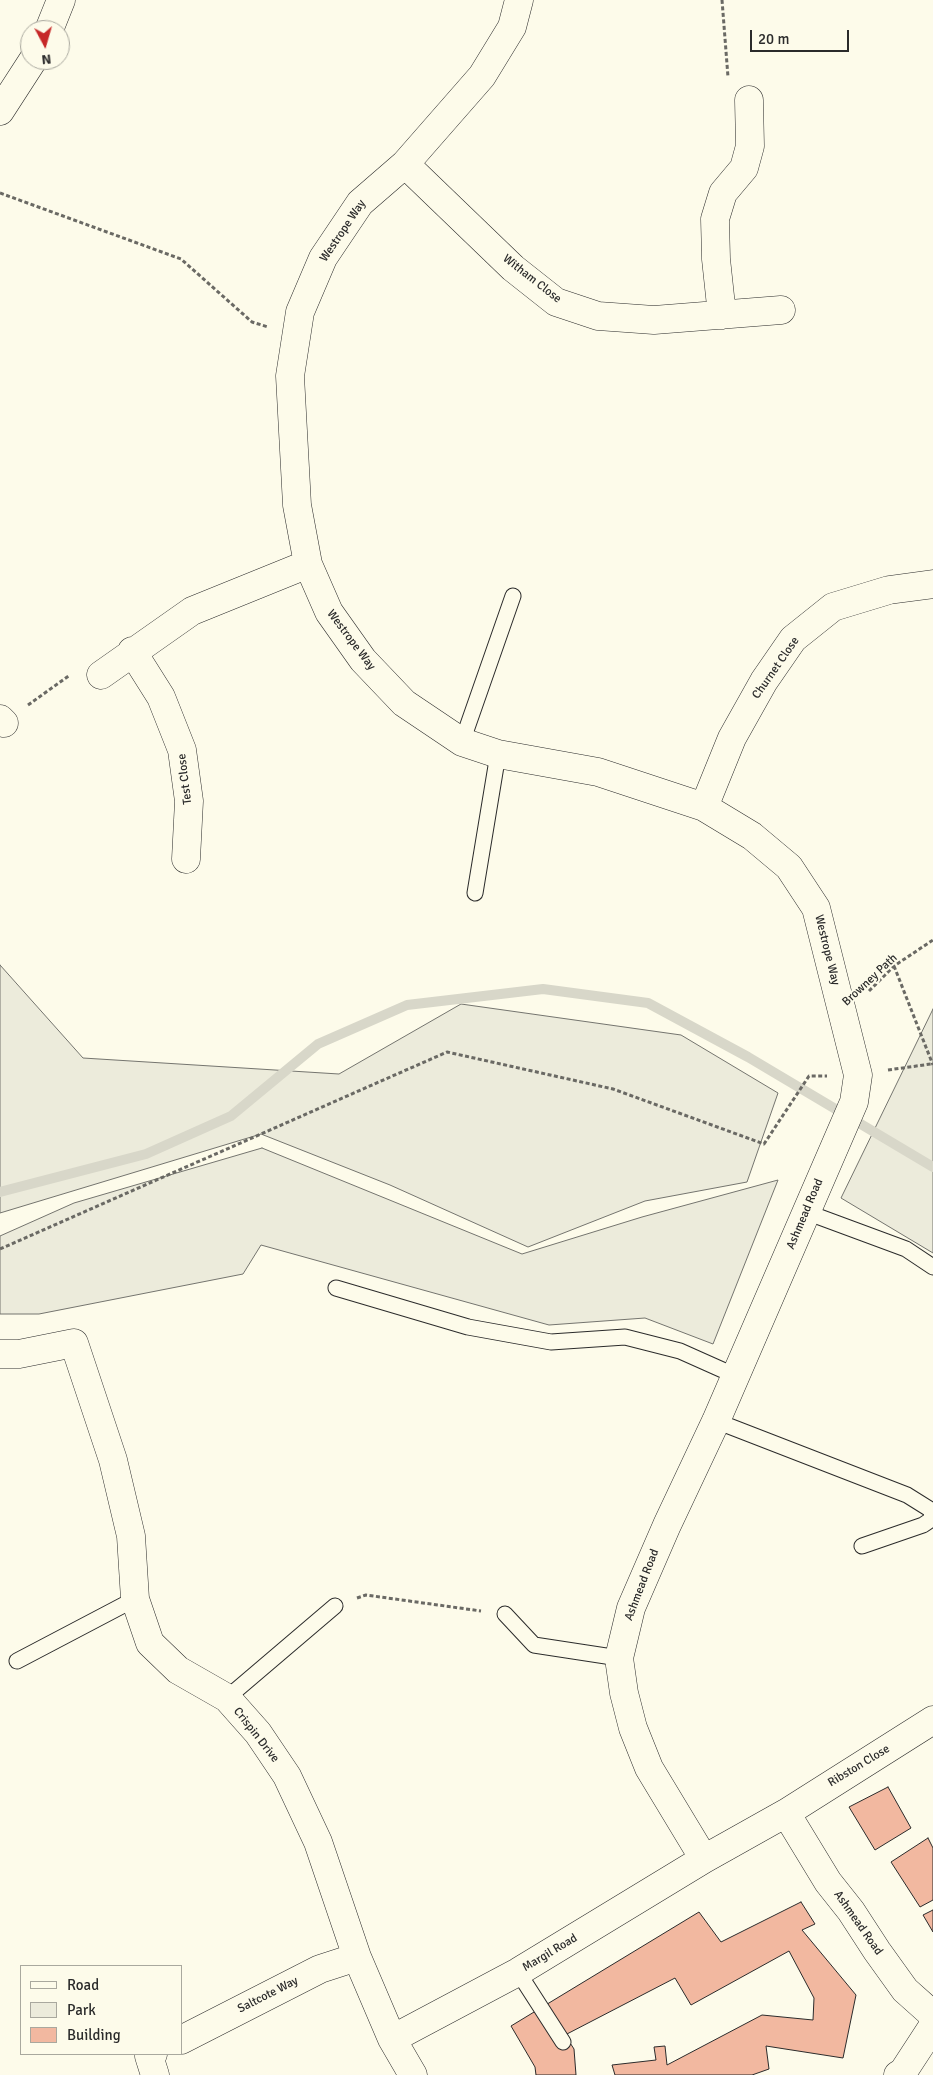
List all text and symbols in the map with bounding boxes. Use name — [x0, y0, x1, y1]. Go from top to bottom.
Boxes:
north arrow — [20, 20, 70, 70]
scale bar — [753, 20, 852, 52]
text: 20 m — [758, 30, 789, 48]
text: N — [41, 50, 52, 68]
street label: Westrope Way — [317, 197, 369, 265]
street label: Witham Close — [500, 252, 564, 306]
street label: Westrope Way — [324, 607, 378, 673]
street label: Churnet Close — [749, 634, 803, 702]
street label: Test Close — [175, 753, 195, 805]
street label: Westrope Way — [811, 913, 843, 987]
street label: Browney Path — [840, 951, 900, 1009]
street label: Ashmead Road — [784, 1176, 826, 1252]
street label: Ashmead Road — [622, 1547, 662, 1623]
street label: Crispin Drive — [230, 1705, 282, 1765]
street label: Ribston Close — [825, 1742, 893, 1790]
street label: Ashmead Road — [830, 1888, 886, 1958]
street label: Margil Road — [520, 1931, 580, 1975]
legend — [20, 1965, 182, 2055]
street label: Saltcote Way — [235, 1974, 301, 2016]
text: Road — [67, 1976, 99, 1994]
text: Park — [67, 2001, 96, 2019]
text: Building — [67, 2026, 121, 2044]

